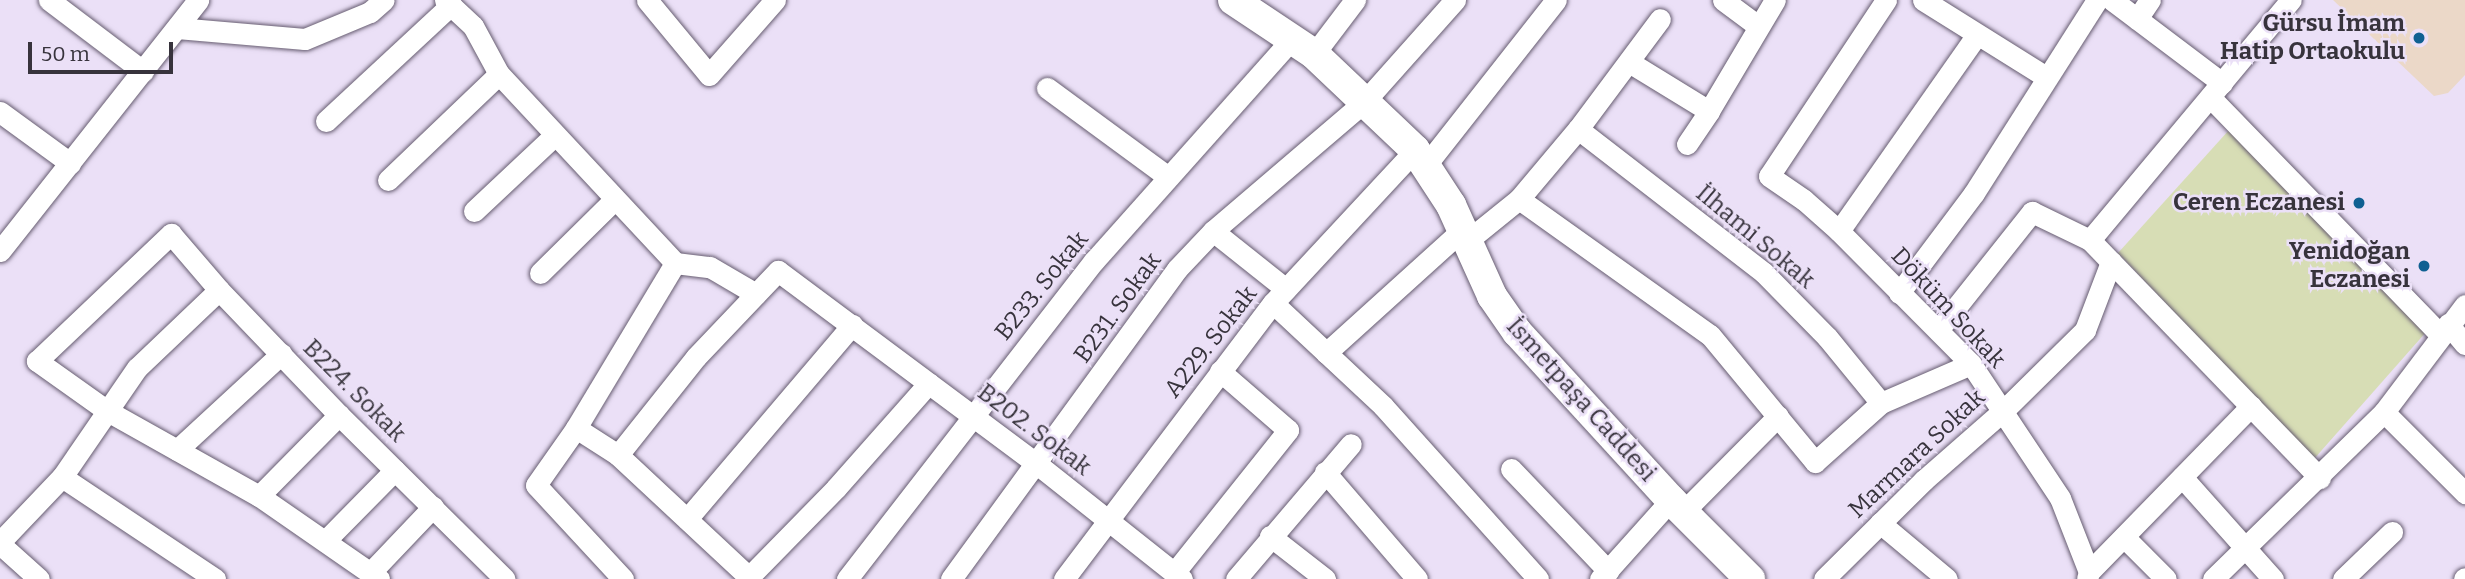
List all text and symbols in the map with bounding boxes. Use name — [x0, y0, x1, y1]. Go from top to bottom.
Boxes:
place label: Gürsu İmam Hatip Ortaokulu — [2220, 10, 2405, 66]
scale bar — [32, 28, 177, 72]
marker: Gürsu İmam Hatip Ortaokulu — [2411, 30, 2427, 46]
text: 50 m — [41, 41, 90, 67]
street label: İlhami Sokak — [1690, 179, 1820, 295]
place label: Ceren Eczanesi — [2173, 189, 2345, 217]
marker: Ceren Eczanesi — [2351, 195, 2367, 211]
street label: B233. Sokak — [989, 226, 1095, 346]
place label: Yenidoğan Eczanesi — [2289, 238, 2410, 294]
street label: Döküm Sokak — [1885, 242, 2011, 374]
street label: B231. Sokak — [1068, 247, 1168, 369]
marker: Yenidoğan Eczanesi — [2416, 258, 2432, 274]
street label: A229. Sokak — [1159, 281, 1263, 403]
street label: İsmetpaşa Caddesi — [1500, 312, 1662, 488]
street label: B224. Sokak — [297, 334, 411, 448]
street label: B202. Sokak — [972, 378, 1096, 482]
street label: Marmara Sokak — [1843, 384, 1991, 524]

